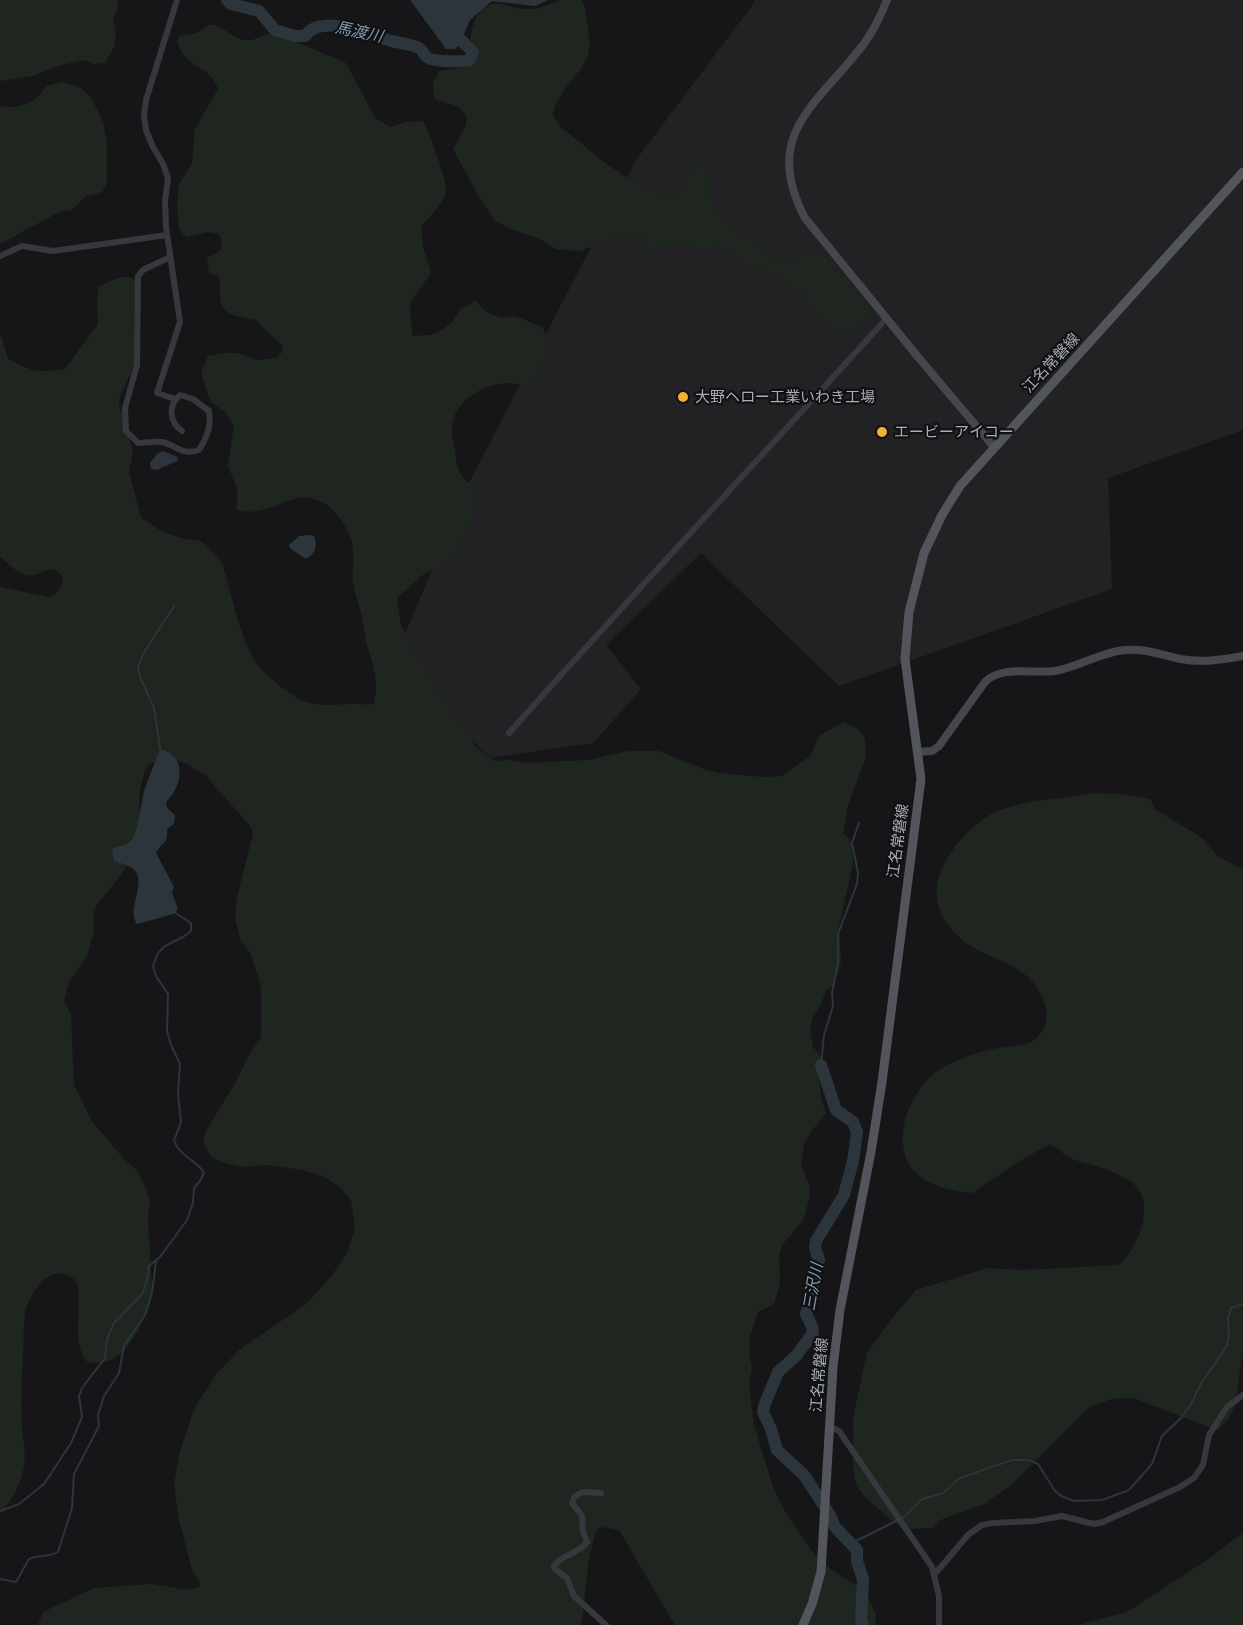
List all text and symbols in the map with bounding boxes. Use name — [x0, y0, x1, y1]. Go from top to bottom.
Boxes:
water label: 馬渡川 — [334, 18, 384, 46]
street label: 江名常磐線 — [1019, 329, 1083, 397]
place label: 大野ヘロー工業いわき工場 — [695, 388, 875, 406]
marker: 大野ヘロー工業いわき工場 — [676, 390, 690, 404]
place label: エービーアイコー — [894, 423, 1014, 441]
marker: エービーアイコー — [875, 425, 889, 439]
street label: 江名常磐線 — [884, 803, 912, 879]
water label: 三沢川 — [799, 1262, 827, 1312]
street label: 江名常磐線 — [807, 1337, 831, 1413]

